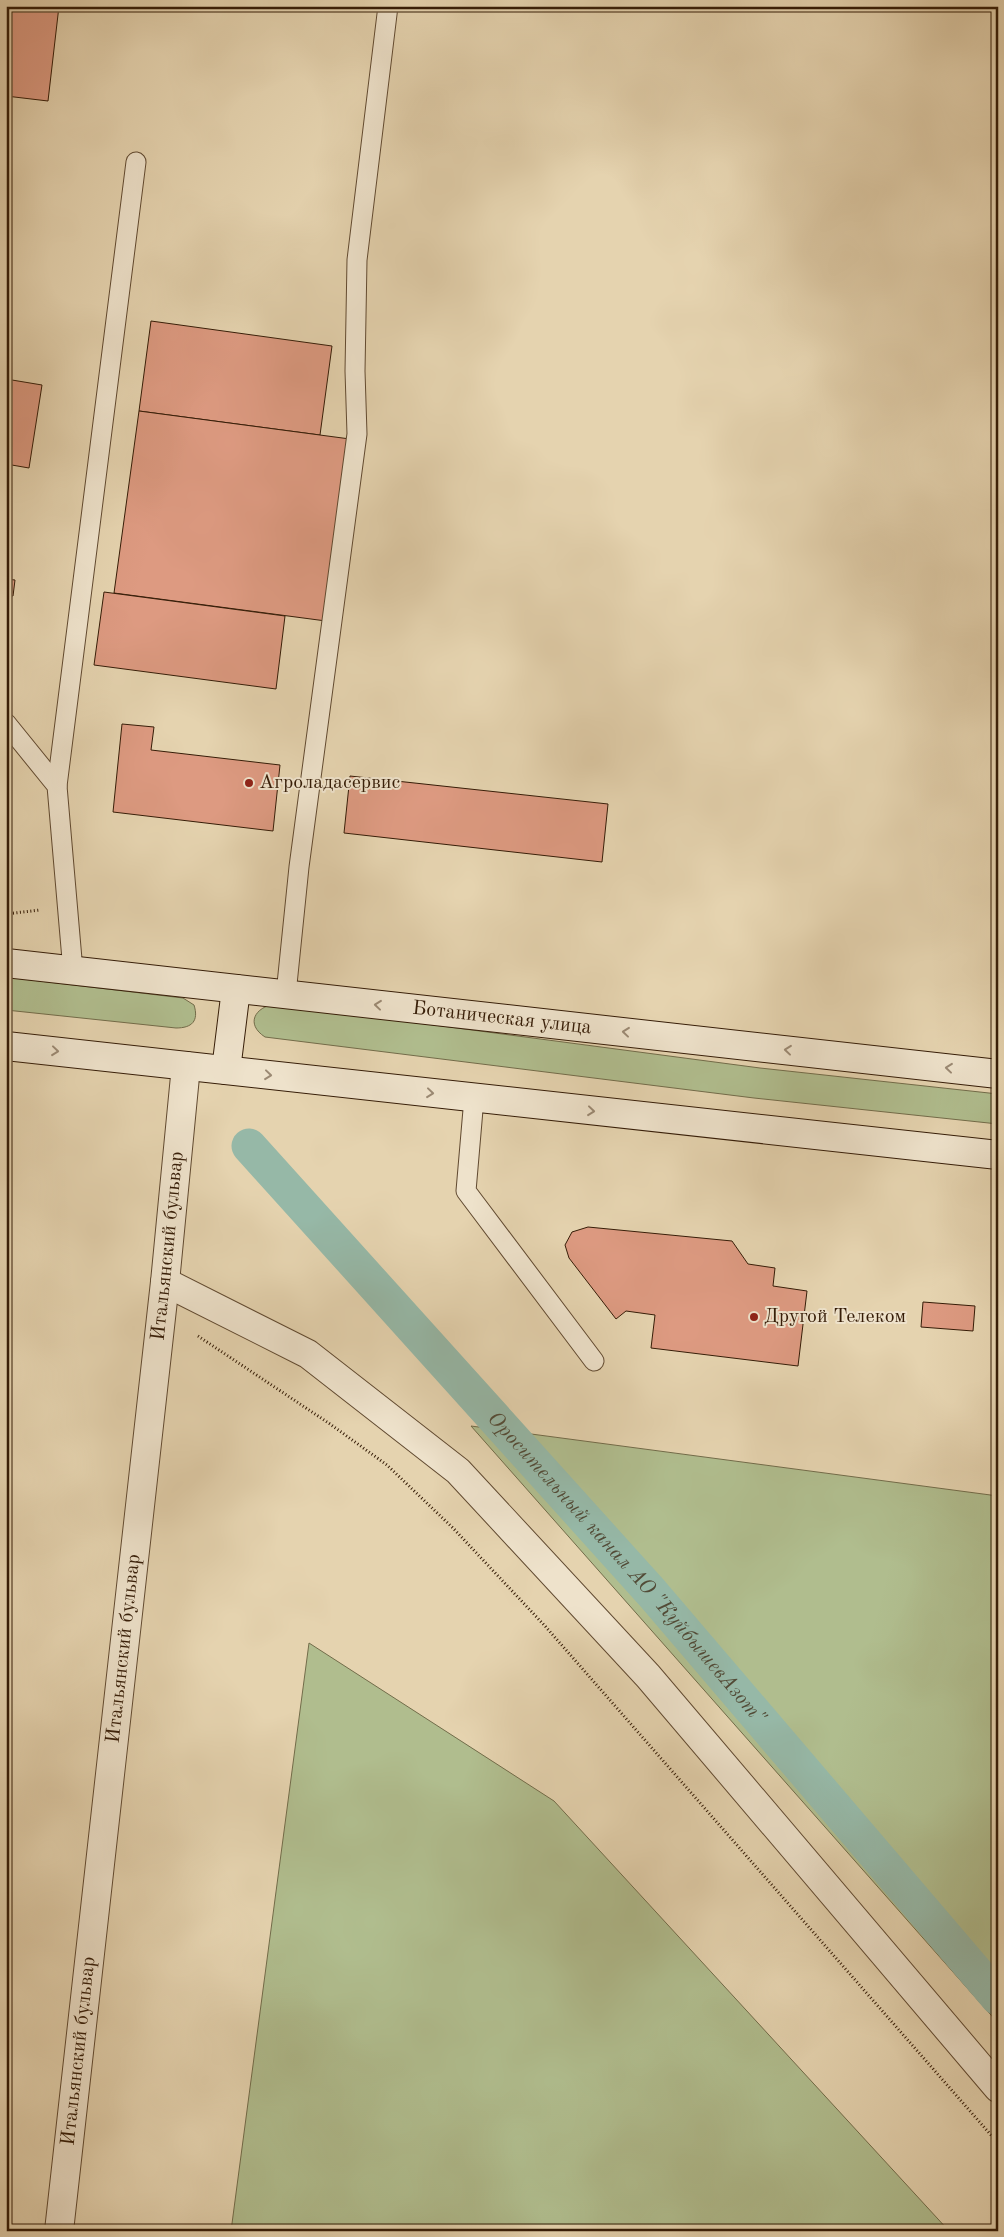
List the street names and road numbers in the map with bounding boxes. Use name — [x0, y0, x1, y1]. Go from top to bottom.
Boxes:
street label: Ботаническая улица — [411, 999, 593, 1038]
street label: Итальянский бульвар — [149, 1150, 188, 1342]
street label: Итальянский бульвар — [104, 1553, 145, 1744]
street label: Итальянский бульвар — [59, 1956, 100, 2147]

